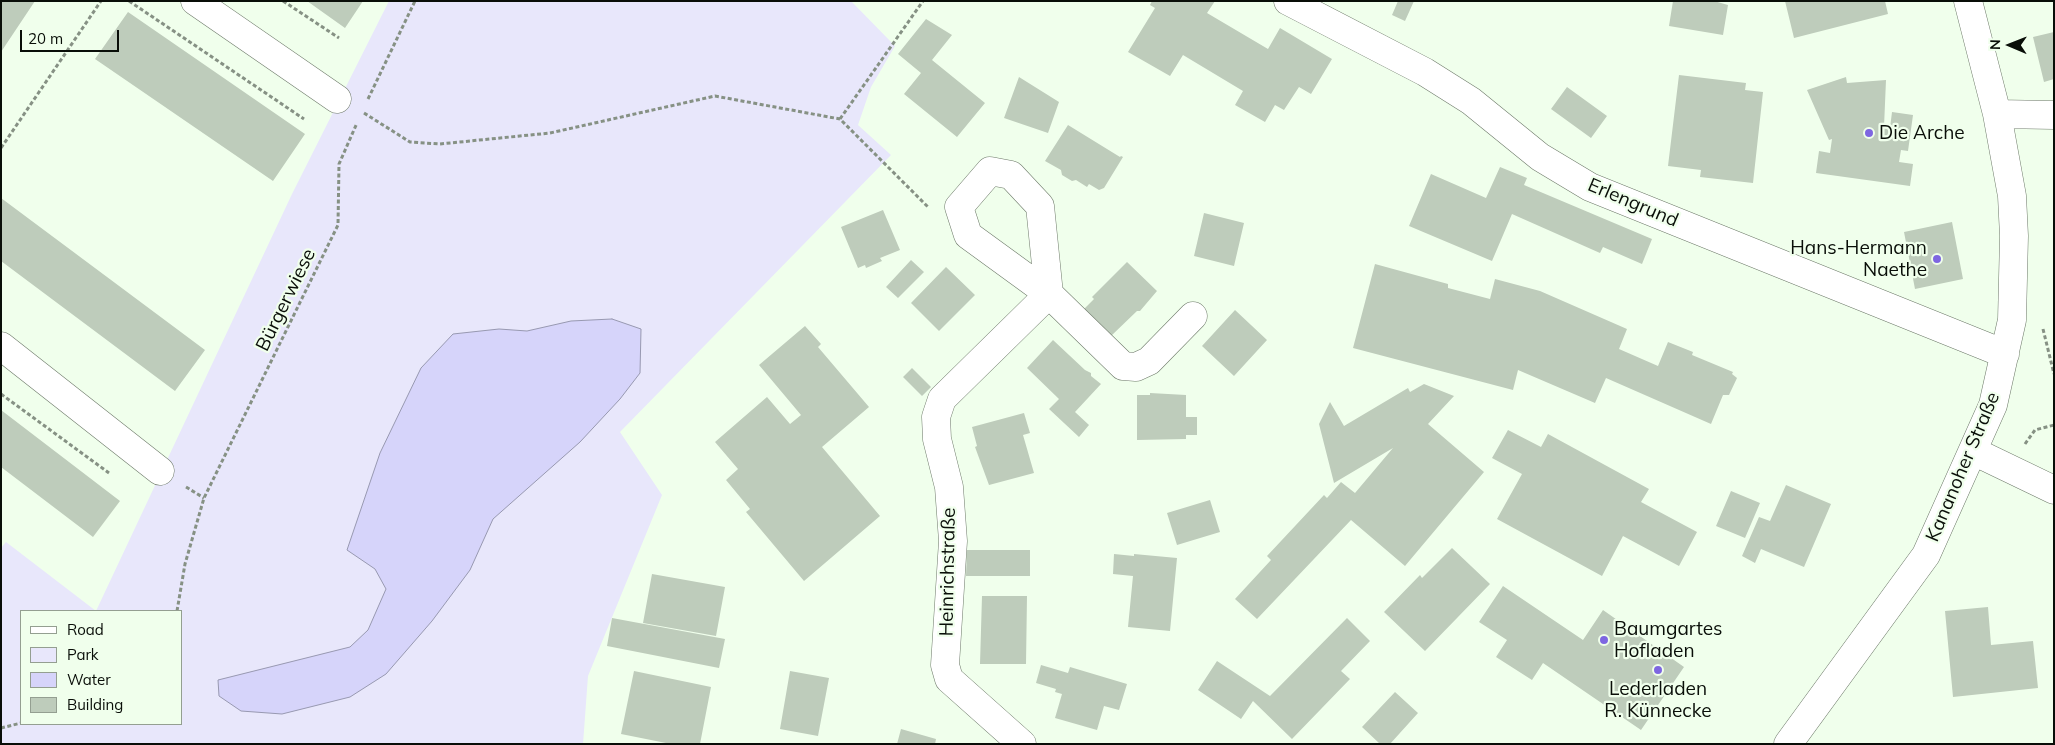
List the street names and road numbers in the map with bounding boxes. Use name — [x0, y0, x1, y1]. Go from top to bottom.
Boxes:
street label: Erlengrund — [1584, 174, 1682, 232]
street label: Bürgerwiese — [251, 245, 321, 355]
street label: Kananoher Straße — [1921, 389, 2005, 545]
street label: Heinrichstraße — [935, 507, 961, 637]

